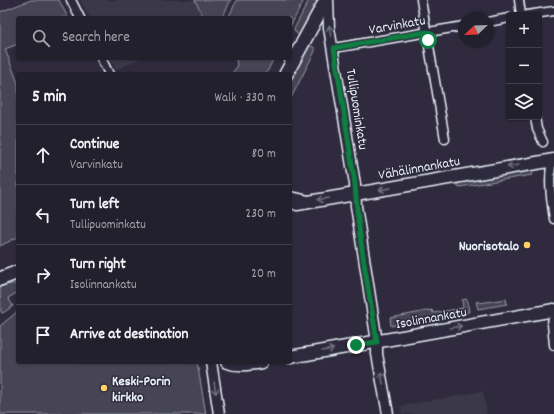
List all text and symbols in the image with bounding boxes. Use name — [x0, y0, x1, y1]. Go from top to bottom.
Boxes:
street label: Varvinkatu — [368, 11, 427, 41]
north arrow — [458, 12, 494, 48]
map controls — [506, 12, 542, 120]
button: + — [506, 12, 542, 48]
search box — [16, 16, 292, 60]
one-way arrow — [326, 25, 334, 38]
icon: search — [30, 27, 52, 49]
text: Search here — [62, 27, 130, 49]
route start — [419, 31, 437, 49]
button: − — [506, 48, 542, 84]
street label: Tullipuominkatu — [340, 67, 372, 151]
button: layers — [506, 84, 542, 120]
text: 5 min — [32, 86, 66, 110]
text: Walk · 330 m — [215, 89, 276, 108]
text: Continue — [70, 134, 119, 156]
icon: ahead — [32, 144, 54, 166]
text: 80 m — [252, 145, 276, 164]
street label: Vähälinnankatu — [377, 152, 462, 186]
text: Varvinkatu — [70, 156, 123, 175]
one-way arrow — [507, 162, 520, 170]
one-way arrow — [379, 185, 392, 193]
text: Turn left — [70, 194, 119, 216]
one-way arrow — [317, 196, 330, 204]
icon: left — [32, 204, 54, 226]
text: 230 m — [246, 205, 276, 224]
text: Tullipuominkatu — [70, 216, 146, 235]
place label: Nuorisotalo — [459, 237, 519, 257]
marker: Nuorisotalo — [522, 240, 532, 250]
text: Turn right — [70, 254, 126, 276]
icon: right — [32, 264, 54, 286]
text: 20 m — [251, 265, 276, 284]
text: Isolinnankatu — [70, 276, 137, 295]
street label: Isolinnankatu — [394, 303, 468, 335]
one-way arrow — [449, 323, 462, 331]
icon: arrive — [32, 324, 54, 346]
text: Arrive at destination — [70, 324, 188, 346]
route end — [347, 336, 365, 354]
one-way arrow — [322, 346, 335, 354]
place label: Keski-Porin kirkko — [112, 372, 171, 408]
one-way arrow — [378, 372, 386, 385]
one-way arrow — [211, 381, 219, 394]
marker: Keski-Porin kirkko — [99, 383, 109, 393]

